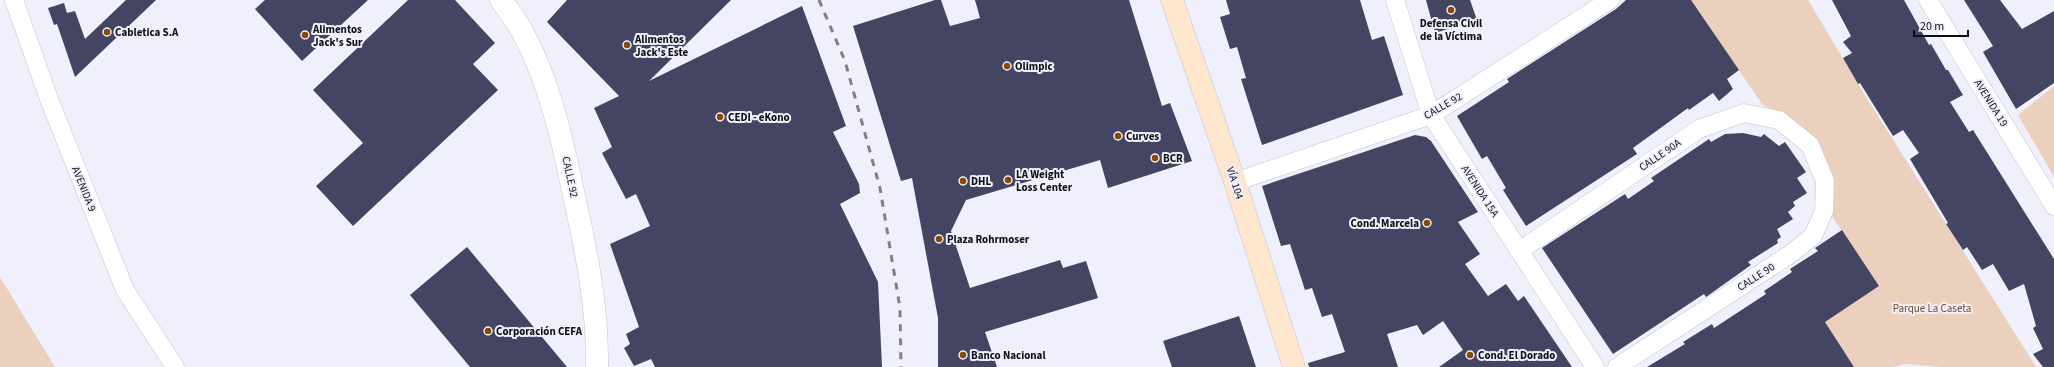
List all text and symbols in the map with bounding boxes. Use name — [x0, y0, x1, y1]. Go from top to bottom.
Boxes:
marker: Defensa Civil de la Víctima — [1446, 5, 1456, 15]
scale bar — [1914, 12, 1968, 38]
place label: Defensa Civil de la Víctima — [1420, 16, 1483, 44]
text: 20 m — [1920, 18, 1944, 35]
place label: Alimentos Jack's Sur — [312, 22, 363, 50]
place label: Cabletica S.A — [115, 25, 179, 40]
marker: Cabletica S.A — [102, 27, 112, 37]
marker: Alimentos Jack's Sur — [300, 30, 310, 40]
place label: Alimentos Jack's Este — [634, 32, 688, 60]
marker: Alimentos Jack's Este — [622, 40, 632, 50]
place label: Olimpic — [1015, 59, 1053, 74]
marker: Olimpic — [1002, 61, 1012, 71]
street label: AVENIDA 19 — [1971, 77, 2011, 129]
street label: CALLE 92 — [1421, 89, 1465, 123]
place label: CEDI - eKono — [728, 110, 790, 125]
marker: CEDI - eKono — [715, 112, 725, 122]
place label: Curves — [1126, 129, 1159, 144]
marker: Curves — [1113, 131, 1123, 141]
street label: CALLE 90A — [1636, 135, 1684, 175]
place label: BCR — [1163, 151, 1183, 166]
marker: BCR — [1150, 153, 1160, 163]
street label: CALLE 92 — [558, 155, 582, 199]
street label: AVENIDA 15A — [1458, 162, 1502, 220]
street label: AVENIDA 9 — [68, 164, 100, 214]
street label: VÍA 104 — [1223, 165, 1247, 202]
place label: LA Weight Loss Center — [1016, 167, 1073, 195]
place label: DHL — [971, 174, 991, 189]
marker: LA Weight Loss Center — [1003, 175, 1013, 185]
marker: DHL — [958, 176, 968, 186]
place label: Cond. Marcela — [1350, 216, 1419, 231]
marker: Cond. Marcela — [1422, 218, 1432, 228]
place label: Plaza Rohrmoser — [947, 232, 1030, 247]
marker: Plaza Rohrmoser — [934, 234, 944, 244]
street label: CALLE 90 — [1734, 259, 1778, 295]
park label: Parque La Caseta — [1893, 301, 1971, 316]
place label: Corporación CEFA — [496, 324, 583, 339]
marker: Corporación CEFA — [483, 326, 493, 336]
place label: Banco Nacional — [971, 348, 1046, 363]
place label: Cond. El Dorado — [1478, 348, 1555, 363]
marker: Banco Nacional — [958, 350, 968, 360]
marker: Cond. El Dorado — [1465, 350, 1475, 360]

